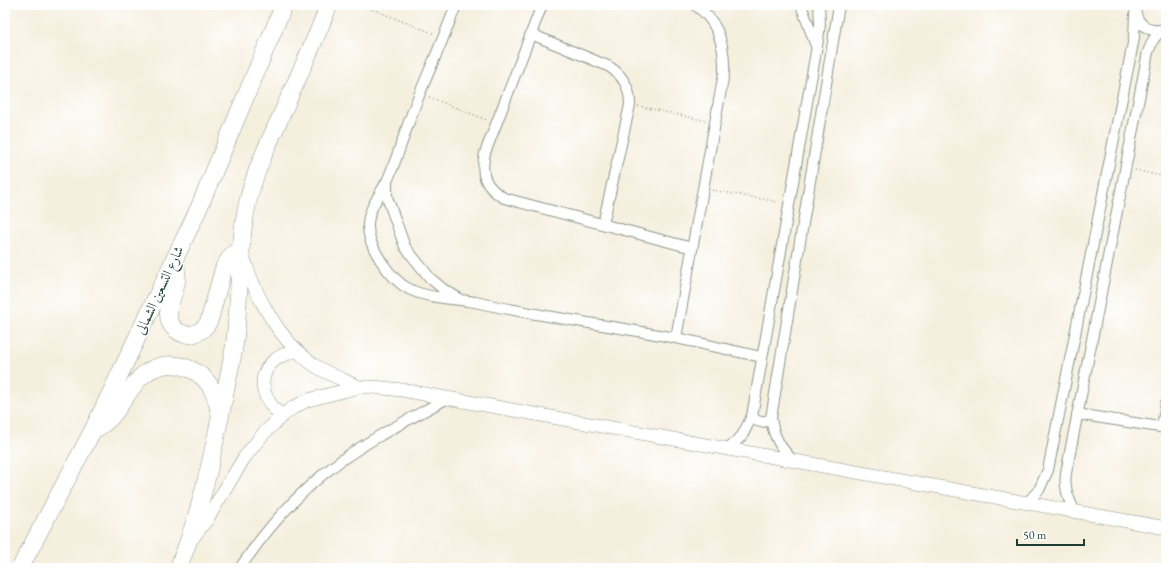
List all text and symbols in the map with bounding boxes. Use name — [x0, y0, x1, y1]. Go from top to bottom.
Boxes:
street label: شارع التسعين الشمالى — [131, 243, 190, 338]
scale bar — [1017, 521, 1084, 547]
text: 50 m — [1023, 527, 1047, 543]

